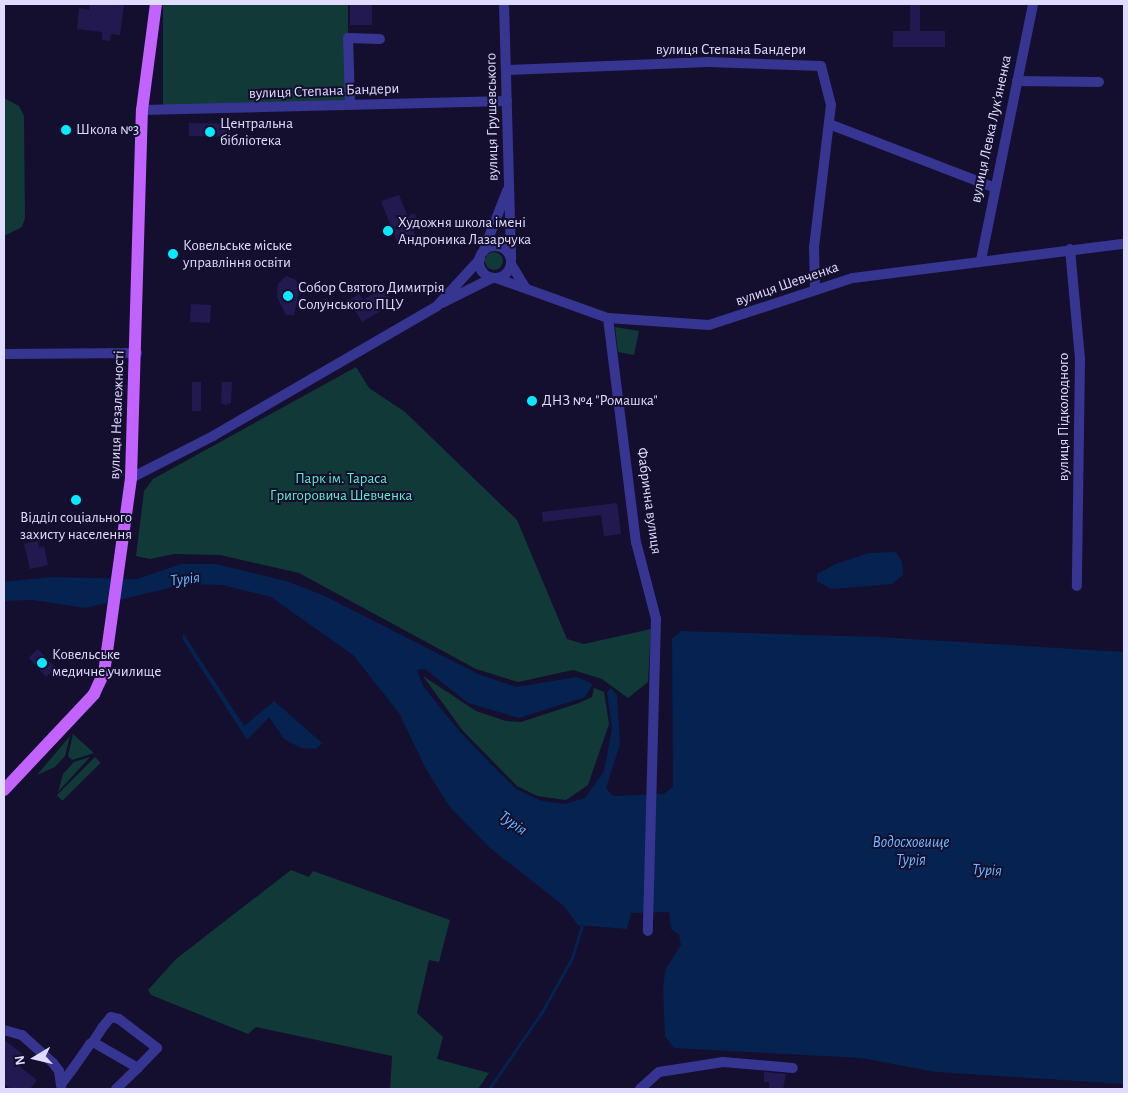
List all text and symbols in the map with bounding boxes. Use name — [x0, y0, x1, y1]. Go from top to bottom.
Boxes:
street label: вулиця Степана Бандери — [656, 41, 806, 59]
street label: вулиця Грушевського — [482, 53, 502, 181]
street label: вулиця Левка Лукʼяненка — [967, 54, 1015, 204]
street label: вулиця Степана Бандери — [249, 79, 399, 103]
place label: Центральна бібліотека — [220, 114, 293, 149]
place label: Школа №3 — [76, 121, 139, 139]
marker: Школа №3 — [60, 124, 72, 136]
marker: Центральна бібліотека — [204, 126, 216, 138]
place label: Художня школа імені Андроника Лазарчука — [398, 213, 531, 248]
marker: Художня школа імені Андроника Лазарчука — [382, 225, 394, 237]
place label: Ковельське міське управління освіти — [183, 236, 292, 271]
marker: Ковельське міське управління освіти — [167, 248, 179, 260]
street label: вулиця Шевченка — [733, 258, 841, 310]
place label: Собор Святого Димитрія Солунського ПЦУ — [298, 278, 445, 313]
marker: Собор Святого Димитрія Солунського ПЦУ — [282, 290, 294, 302]
street label: вулиця Незалежності — [106, 350, 128, 480]
street label: вулиця Підколодного — [1055, 353, 1073, 481]
place label: ДНЗ №4 "Ромашка" — [542, 392, 658, 410]
marker: ДНЗ №4 "Ромашка" — [526, 395, 538, 407]
street label: Фабрична вулиця — [633, 446, 665, 556]
park label: Парк ім. Тараса Григоровича Шевченка — [270, 469, 412, 504]
marker: Відділ соціального захисту населення — [70, 494, 82, 506]
place label: Відділ соціального захисту населення — [20, 508, 132, 543]
water label: Турія — [169, 568, 201, 590]
place label: Ковельське медичне училище — [52, 645, 161, 680]
marker: Ковельське медичне училище — [36, 657, 48, 669]
water label: Турія — [495, 807, 531, 839]
water label: Водосховище Турія — [873, 832, 949, 870]
water label: Турія — [972, 860, 1002, 880]
north arrow — [10, 1033, 60, 1083]
text: N — [13, 1054, 28, 1066]

